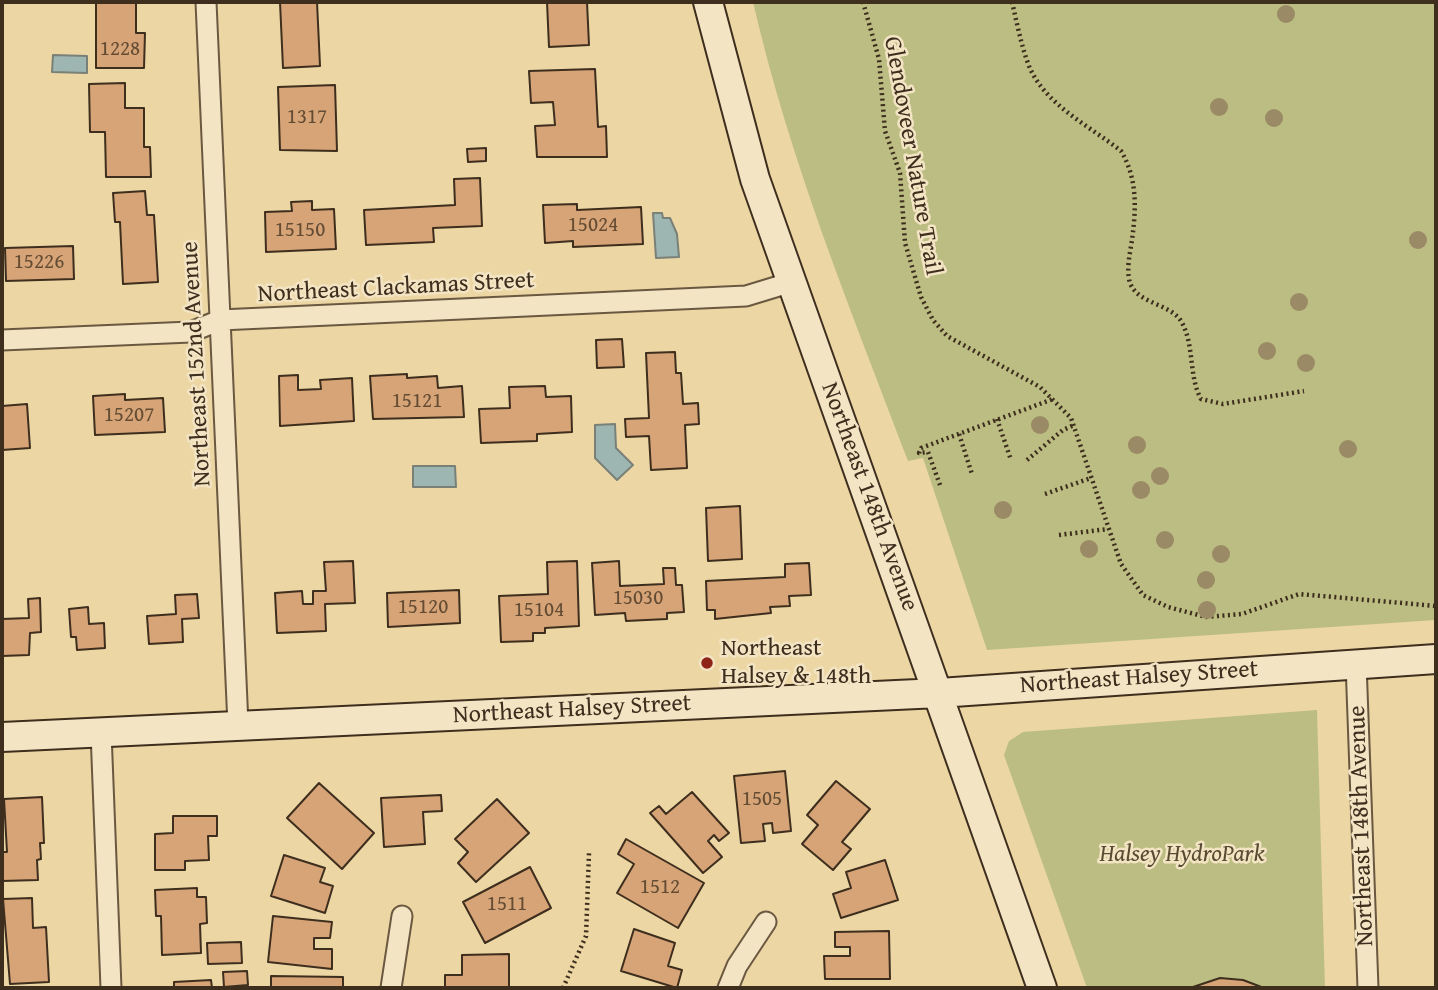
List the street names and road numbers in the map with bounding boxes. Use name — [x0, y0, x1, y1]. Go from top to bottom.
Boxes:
street label: Glendoveer Nature Trail — [877, 34, 947, 278]
street label: Northeast 152nd Avenue — [176, 241, 218, 487]
street label: Northeast Clackamas Street — [257, 266, 535, 310]
street label: Northeast 148th Avenue — [814, 379, 924, 615]
street label: Northeast Halsey Street — [1019, 655, 1259, 701]
street label: Northeast Halsey Street — [452, 689, 692, 731]
street label: Northeast 148th Avenue — [1343, 705, 1381, 947]

